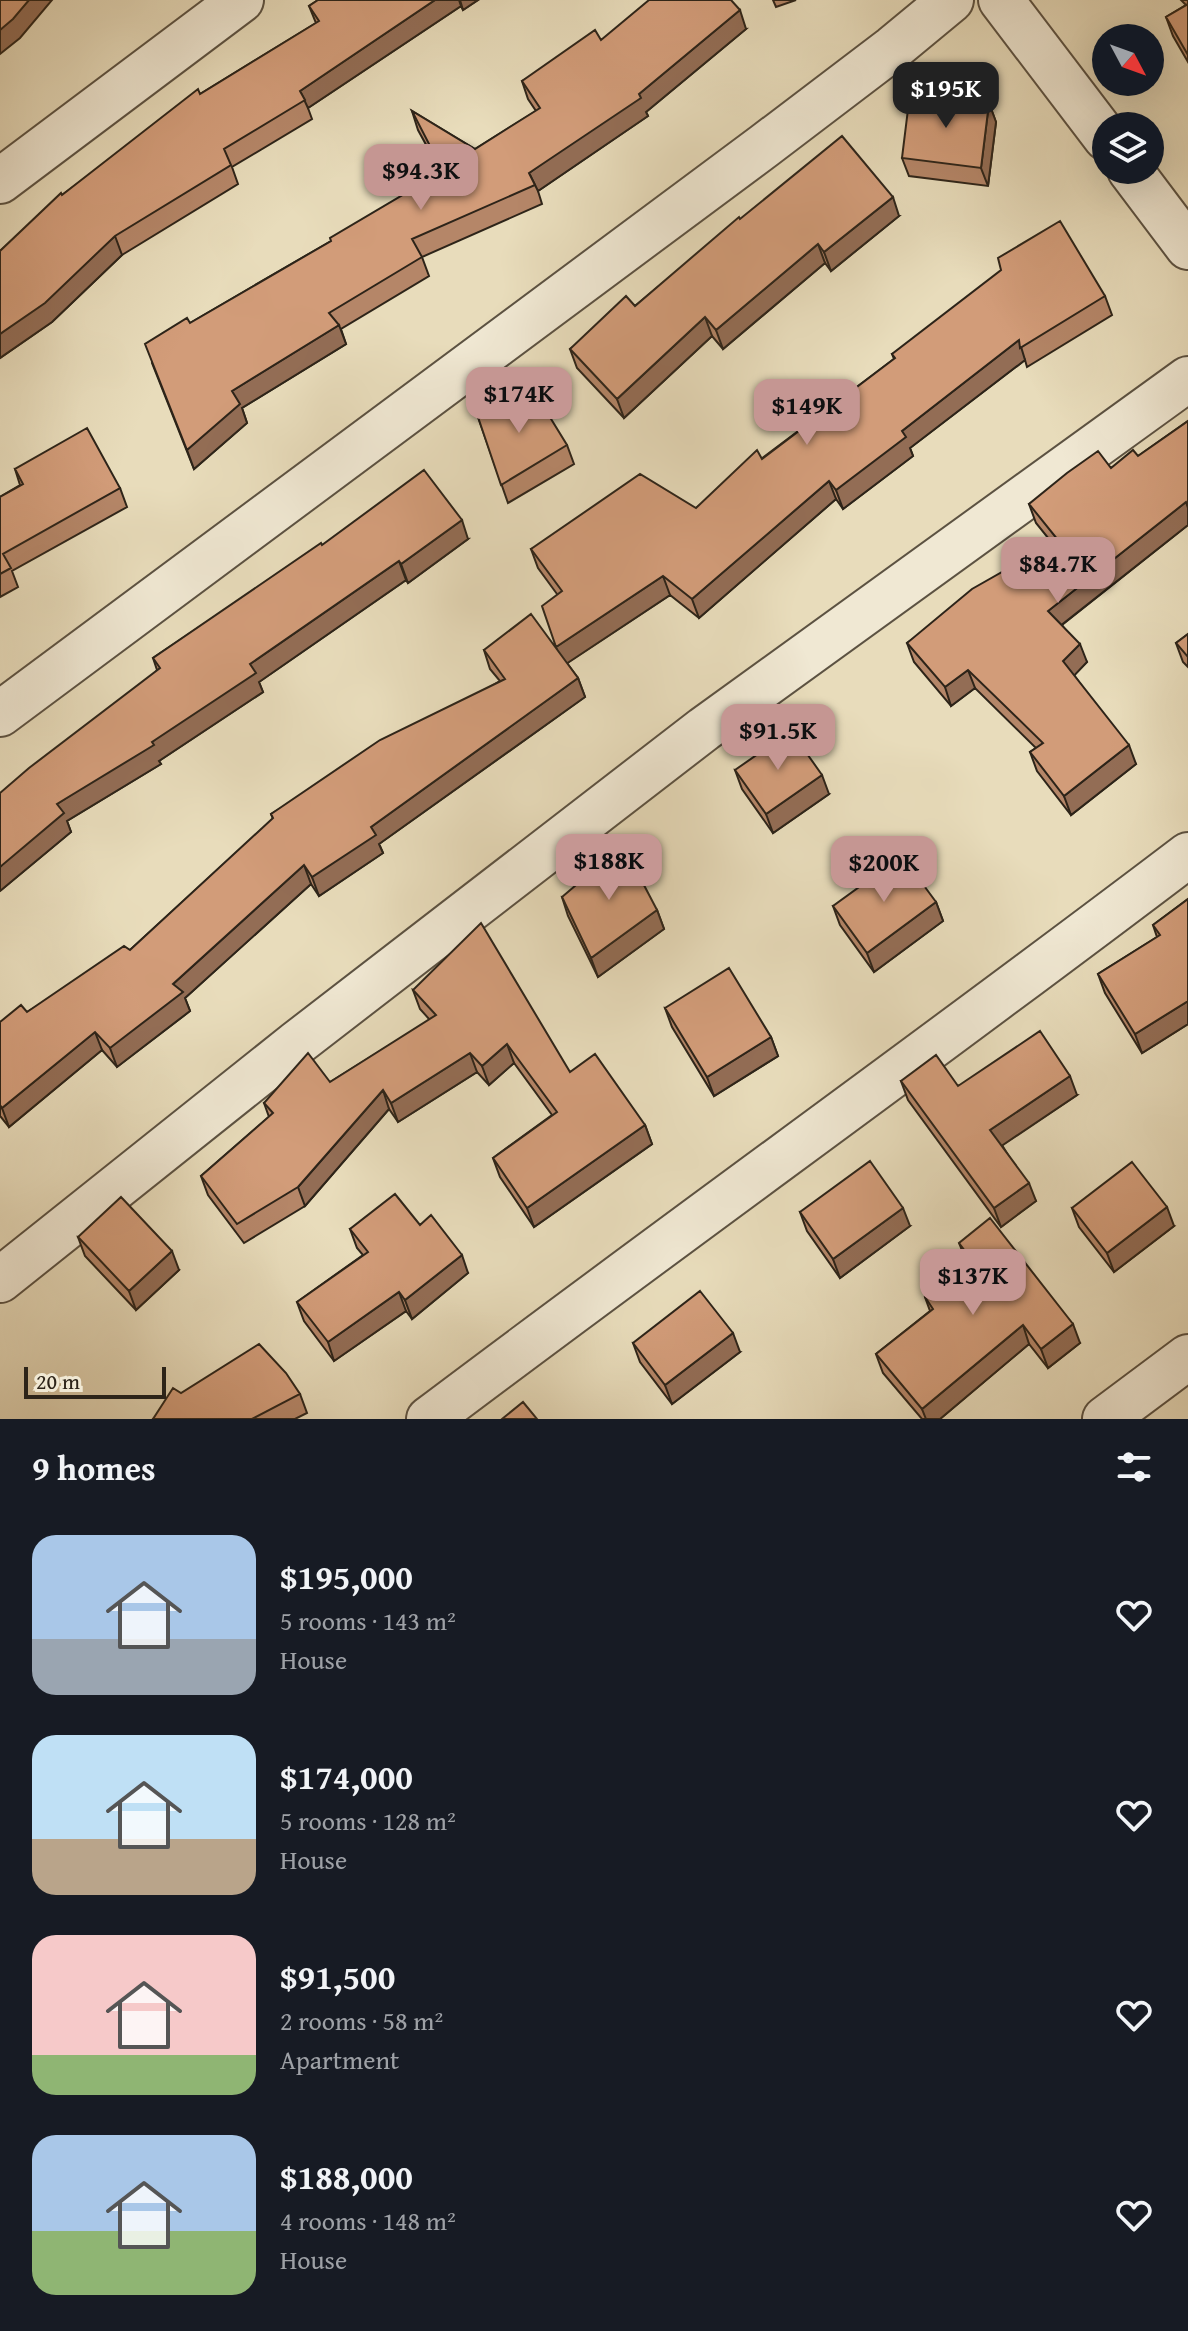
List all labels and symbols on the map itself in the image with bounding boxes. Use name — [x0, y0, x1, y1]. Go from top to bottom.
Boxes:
north arrow — [1092, 24, 1164, 96]
pin: $195K — [890, 62, 1002, 130]
pin: $94.3K — [356, 144, 486, 212]
pin: $174K — [463, 367, 575, 435]
pin: $149K — [751, 379, 863, 447]
pin: $84.7K — [993, 537, 1123, 605]
pin: $91.5K — [713, 704, 843, 772]
pin: $188K — [553, 834, 665, 902]
pin: $200K — [828, 836, 940, 904]
pin: $137K — [917, 1249, 1029, 1317]
scale bar — [24, 1363, 166, 1399]

